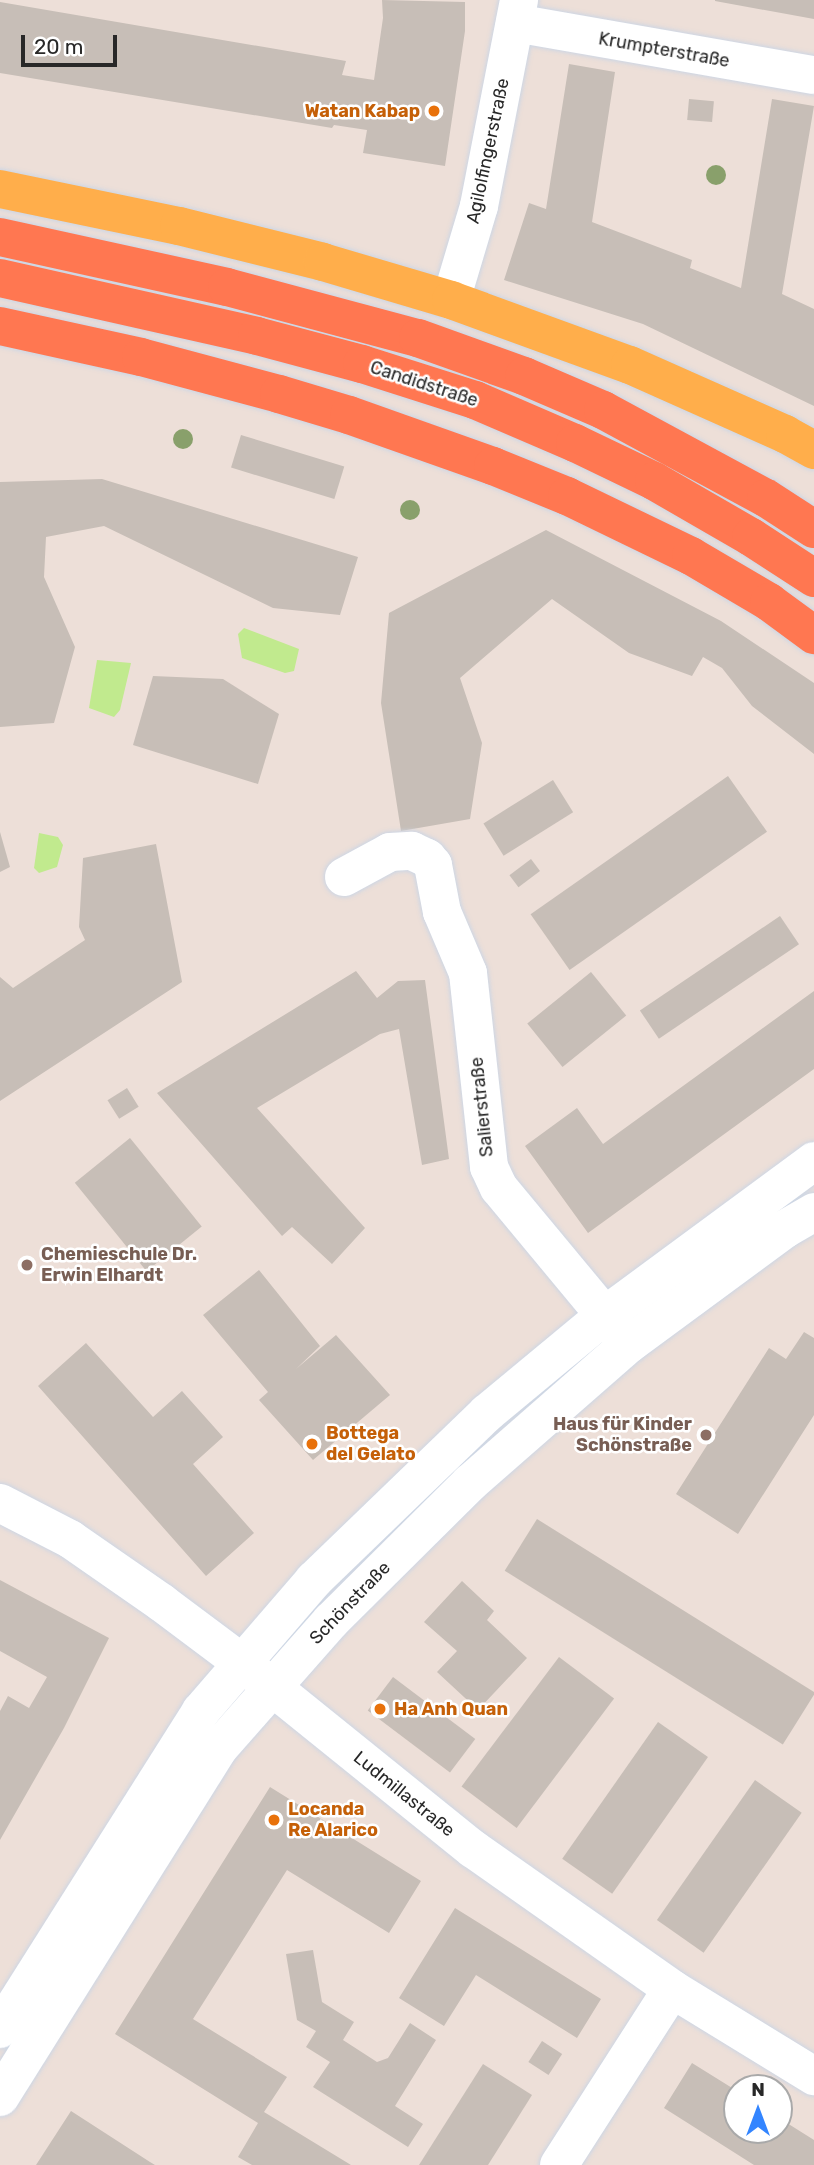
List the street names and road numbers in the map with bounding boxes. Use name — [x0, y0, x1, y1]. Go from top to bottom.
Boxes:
street label: Krumpterstraße — [597, 28, 731, 72]
street label: Agilolfingerstraße — [462, 76, 514, 226]
street label: Candidstraße — [367, 356, 481, 412]
street label: Salierstraße — [466, 1056, 498, 1158]
street label: Schönstraße — [305, 1557, 395, 1649]
street label: Ludmillastraße — [349, 1747, 459, 1841]

